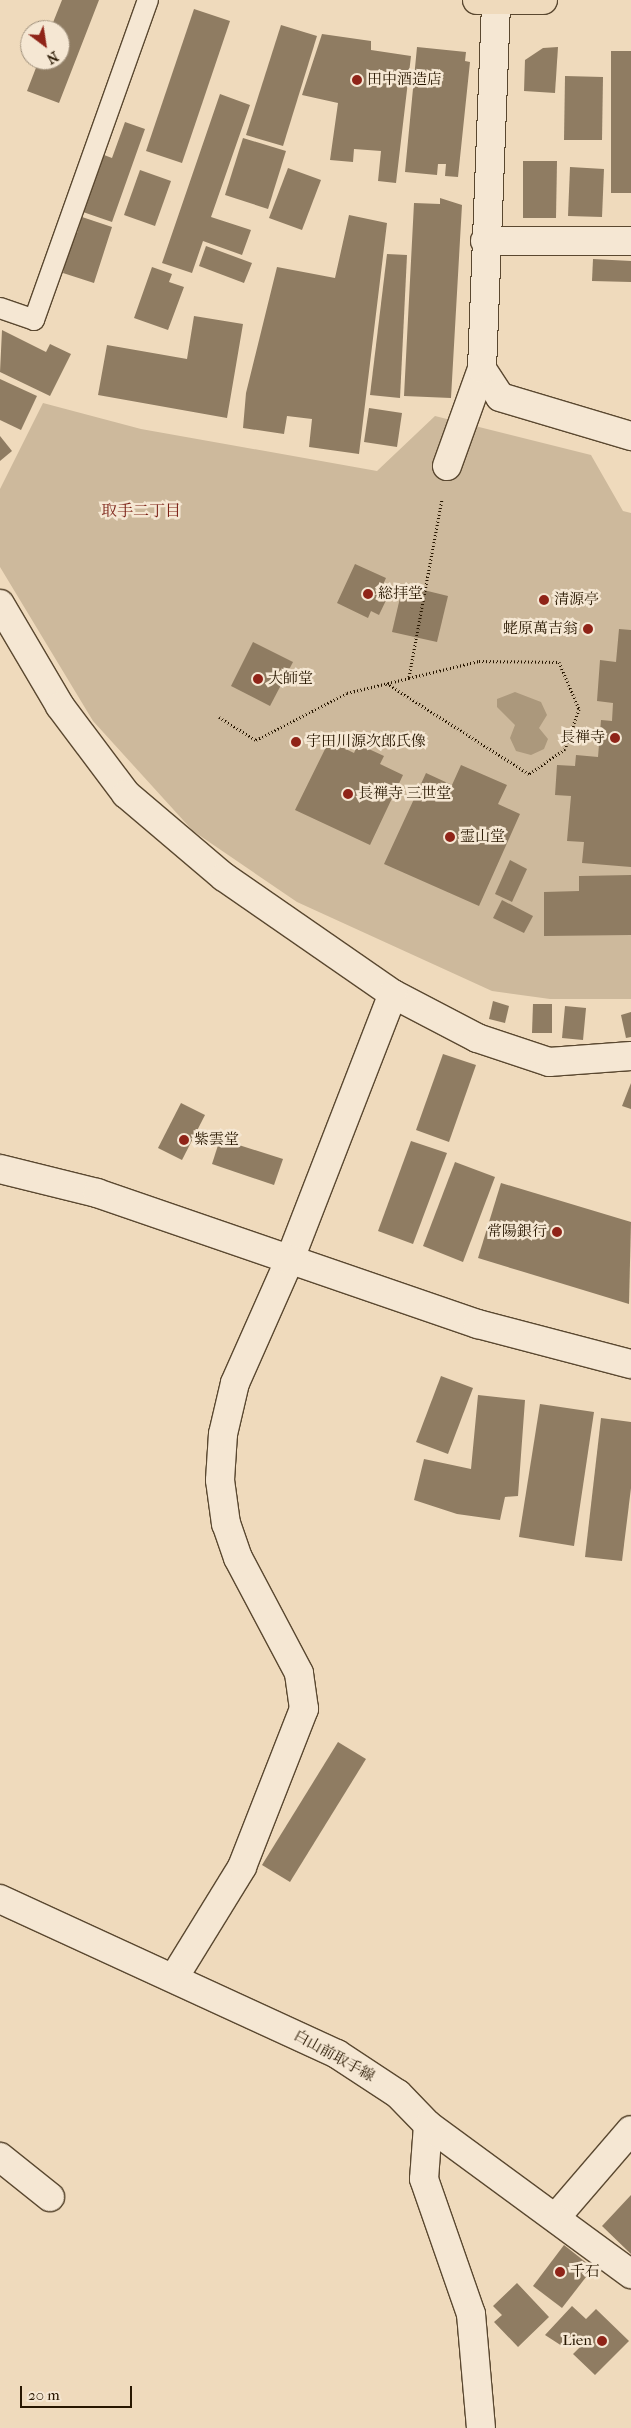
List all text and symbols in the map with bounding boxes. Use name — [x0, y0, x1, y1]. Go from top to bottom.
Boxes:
north arrow — [20, 20, 70, 70]
text: N — [44, 47, 61, 67]
place label: 田中酒造店 — [367, 71, 442, 89]
marker: 田中酒造店 — [351, 74, 363, 86]
district label: 取手二丁目 — [101, 501, 181, 521]
place label: 総拝堂 — [378, 585, 423, 603]
marker: 総拝堂 — [362, 588, 374, 600]
place label: 清源亭 — [554, 591, 599, 609]
marker: 清源亭 — [538, 594, 550, 606]
place label: 蛯原萬吉翁 — [503, 620, 578, 638]
marker: 蛯原萬吉翁 — [582, 623, 594, 635]
place label: 大師堂 — [268, 670, 313, 688]
marker: 大師堂 — [252, 673, 264, 685]
place label: 長禅寺 — [560, 729, 605, 747]
marker: 長禅寺 — [609, 732, 621, 744]
place label: 宇田川源次郎氏像 — [306, 733, 426, 751]
marker: 宇田川源次郎氏像 — [290, 736, 302, 748]
place label: 長禅寺 三世堂 — [358, 785, 451, 803]
marker: 長禅寺 三世堂 — [342, 788, 354, 800]
place label: 霊山堂 — [460, 828, 505, 846]
marker: 霊山堂 — [444, 831, 456, 843]
place label: 紫雲堂 — [194, 1131, 239, 1149]
marker: 紫雲堂 — [178, 1134, 190, 1146]
place label: 常陽銀行 — [487, 1223, 547, 1241]
marker: 常陽銀行 — [551, 1226, 563, 1238]
street label: 白山前取手線 — [290, 2026, 378, 2086]
place label: 千石 — [570, 2263, 600, 2281]
marker: 千石 — [554, 2266, 566, 2278]
place label: Lien — [563, 2332, 592, 2350]
marker: Lien — [596, 2335, 608, 2347]
scale bar — [22, 2376, 135, 2408]
text: 20 m — [28, 2386, 60, 2404]

